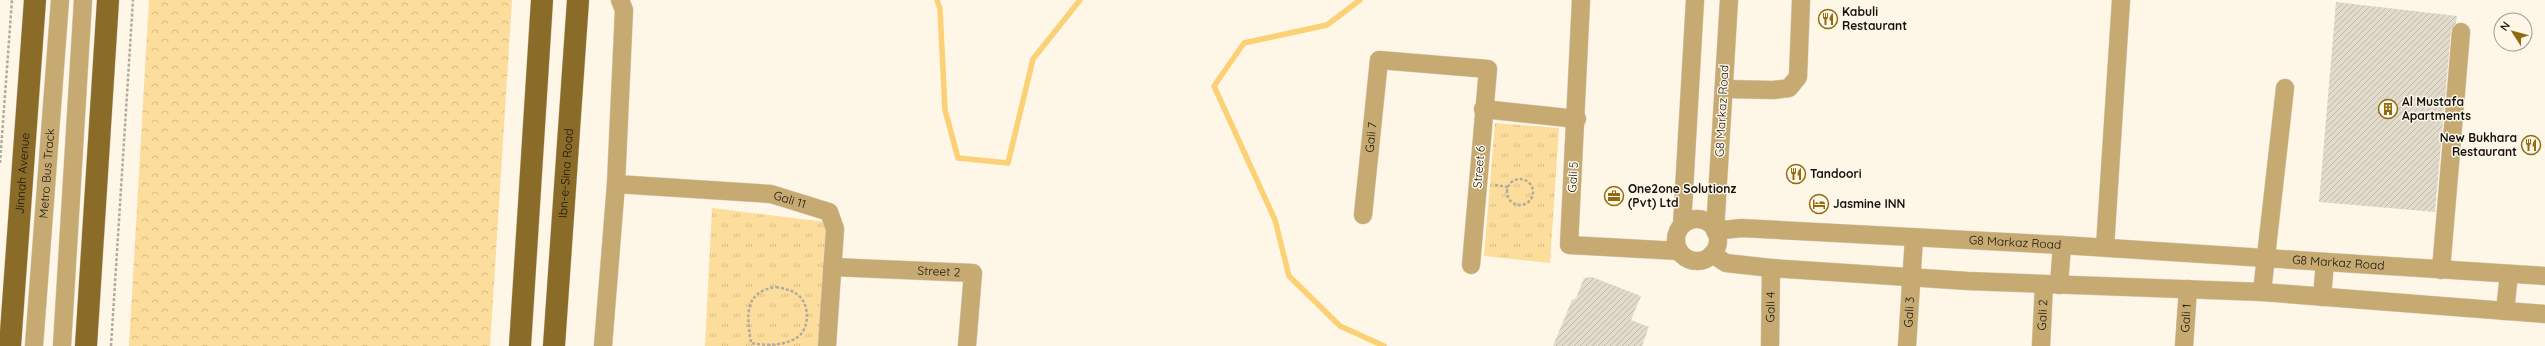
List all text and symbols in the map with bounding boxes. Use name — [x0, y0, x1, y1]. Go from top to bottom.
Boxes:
place label: Kabuli Restaurant — [1842, 4, 1907, 33]
restaurant icon: Kabuli Restaurant — [1817, 8, 1839, 30]
north arrow — [2493, 12, 2533, 52]
text: N — [2497, 19, 2513, 34]
street label: G8 Markaz Road — [1712, 64, 1731, 157]
place label: Al Mustafa Apartments — [2402, 94, 2471, 123]
building icon: Al Mustafa Apartments — [2377, 98, 2399, 120]
street label: Gali 7 — [1361, 121, 1380, 153]
street label: Metro Bus Track — [36, 128, 57, 219]
street label: Ibn-e-Sina Road — [555, 128, 576, 219]
place label: New Bukhara Restaurant — [2440, 130, 2517, 159]
street label: Jinnah Avenue — [12, 132, 32, 215]
restaurant icon: New Bukhara Restaurant — [2520, 134, 2542, 156]
street label: Street 6 — [1469, 145, 1488, 189]
street label: Gali 5 — [1564, 161, 1581, 193]
restaurant icon: Tandoori — [1785, 163, 1807, 185]
place label: Tandoori — [1810, 166, 1862, 181]
place label: One2one Solutionz (Pvt) Ltd — [1628, 181, 1737, 210]
office icon: One2one Solutionz (Pvt) Ltd — [1603, 185, 1625, 207]
street label: Gali 11 — [772, 187, 808, 211]
hotel icon: Jasmine INN — [1808, 193, 1830, 215]
place label: Jasmine INN — [1833, 196, 1905, 211]
street label: G8 Markaz Road — [1968, 232, 2062, 252]
street label: G8 Markaz Road — [2292, 252, 2385, 273]
street label: Street 2 — [917, 263, 961, 279]
street label: Gali 4 — [1762, 292, 1778, 322]
street label: Gali 3 — [1900, 296, 1917, 328]
street label: Gali 2 — [2034, 299, 2050, 331]
street label: Gali 1 — [2177, 303, 2194, 333]

